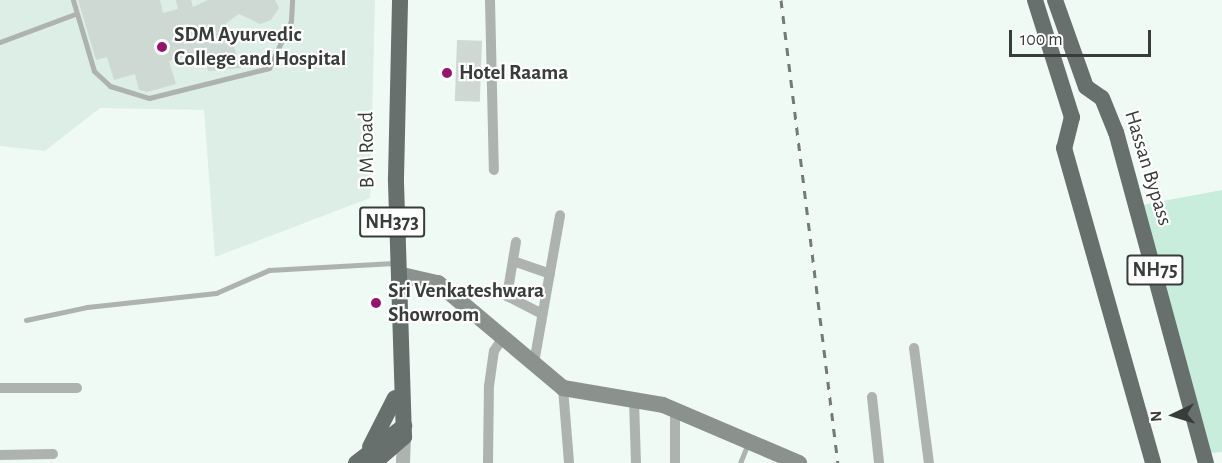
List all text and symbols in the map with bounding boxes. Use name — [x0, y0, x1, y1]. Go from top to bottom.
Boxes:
scale bar — [1012, 18, 1154, 56]
place label: SDM Ayurvedic College and Hospital — [174, 22, 346, 72]
text: 100 m — [1020, 31, 1063, 49]
marker: SDM Ayurvedic College and Hospital — [155, 40, 169, 54]
place label: Hotel Raama — [459, 60, 568, 86]
marker: Hotel Raama — [440, 66, 454, 80]
street label: Hassan Bypass — [1119, 107, 1177, 229]
street label: B M Road — [354, 112, 380, 188]
road number: NH373 — [359, 205, 425, 239]
road number: NH75 — [1125, 253, 1185, 287]
place label: Sri Venkateshwara Showroom — [388, 278, 544, 328]
marker: Sri Venkateshwara Showroom — [369, 296, 383, 310]
north arrow — [1144, 385, 1204, 445]
text: N — [1148, 410, 1164, 422]

